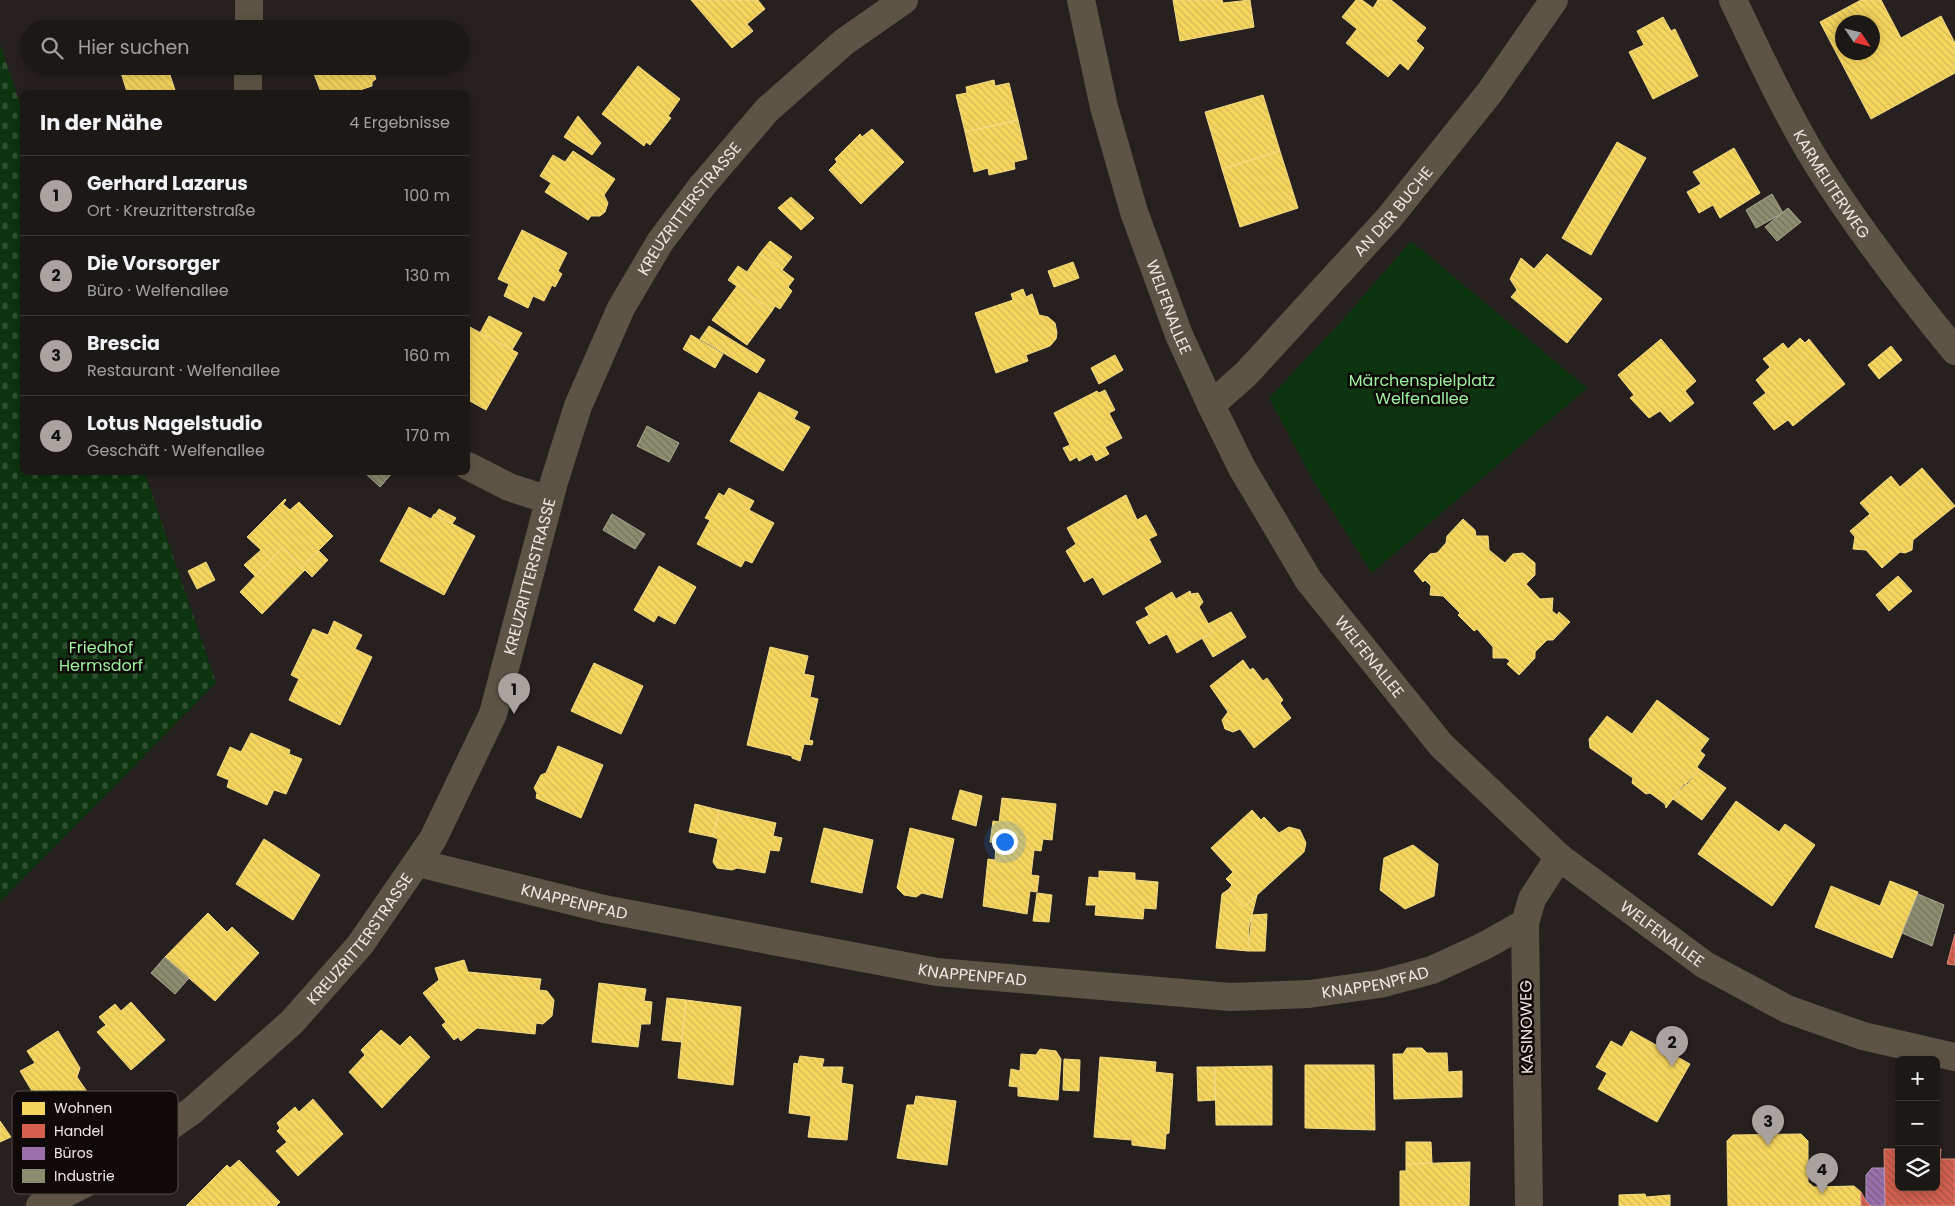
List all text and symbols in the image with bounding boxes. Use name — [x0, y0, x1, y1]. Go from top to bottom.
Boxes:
north arrow — [1835, 15, 1880, 60]
search box — [20, 20, 470, 75]
icon: search — [38, 34, 66, 62]
text: Hier suchen — [78, 34, 189, 61]
text: In der Nähe — [40, 108, 163, 137]
text: 4 Ergebnisse — [349, 111, 450, 134]
street label: KARMELITERWEG — [1788, 125, 1875, 243]
street label: KREUZRITTERSTRASSE — [632, 137, 747, 280]
street label: AN DER BUCHE — [1348, 161, 1438, 262]
text: Gerhard Lazarus — [87, 170, 248, 197]
text: 1 — [53, 184, 59, 207]
text: 100 m — [404, 184, 450, 207]
text: Ort · Kreuzritterstraße — [87, 199, 256, 222]
text: Die Vorsorger — [87, 250, 220, 277]
street label: WELFENALLEE — [1140, 257, 1197, 358]
text: 2 — [51, 264, 61, 287]
text: 130 m — [405, 264, 450, 287]
text: Büro · Welfenallee — [87, 279, 229, 302]
text: Brescia — [87, 330, 160, 357]
text: 3 — [51, 344, 61, 367]
text: 160 m — [404, 344, 450, 367]
text: Restaurant · Welfenallee — [87, 359, 280, 382]
park label: Märchenspielplatz Welfenallee — [1349, 369, 1495, 410]
text: Lotus Nagelstudio — [87, 410, 262, 437]
text: 4 — [51, 424, 61, 447]
text: 170 m — [405, 424, 450, 447]
text: Geschäft · Welfenallee — [87, 439, 265, 462]
street label: KREUZRITTERSTRASSE — [498, 495, 561, 658]
street label: WELFENALLEE — [1329, 611, 1409, 703]
park label: Friedhof Hermsdorf — [59, 636, 143, 677]
pin: 1 — [498, 673, 530, 714]
your location — [992, 829, 1018, 855]
street label: KREUZRITTERSTRASSE — [301, 868, 418, 1010]
street label: KNAPPENPFAD — [518, 878, 630, 925]
street label: WELFENALLEE — [1615, 895, 1709, 973]
street label: KNAPPENPFAD — [916, 958, 1028, 992]
street label: KNAPPENPFAD — [1320, 960, 1432, 1004]
street label: KASINOWEG — [1514, 980, 1539, 1074]
pin: 2 — [1656, 1026, 1688, 1067]
map controls — [1895, 1056, 1940, 1191]
button: + — [1895, 1056, 1940, 1101]
legend — [12, 1091, 178, 1194]
text: Wohnen — [54, 1098, 112, 1118]
button: − — [1895, 1101, 1940, 1146]
pin: 3 — [1752, 1105, 1784, 1146]
text: Handel — [54, 1121, 104, 1141]
text: Büros — [54, 1143, 93, 1163]
button: layers — [1895, 1146, 1940, 1191]
pin: 4 — [1806, 1153, 1838, 1194]
text: Industrie — [54, 1166, 115, 1186]

